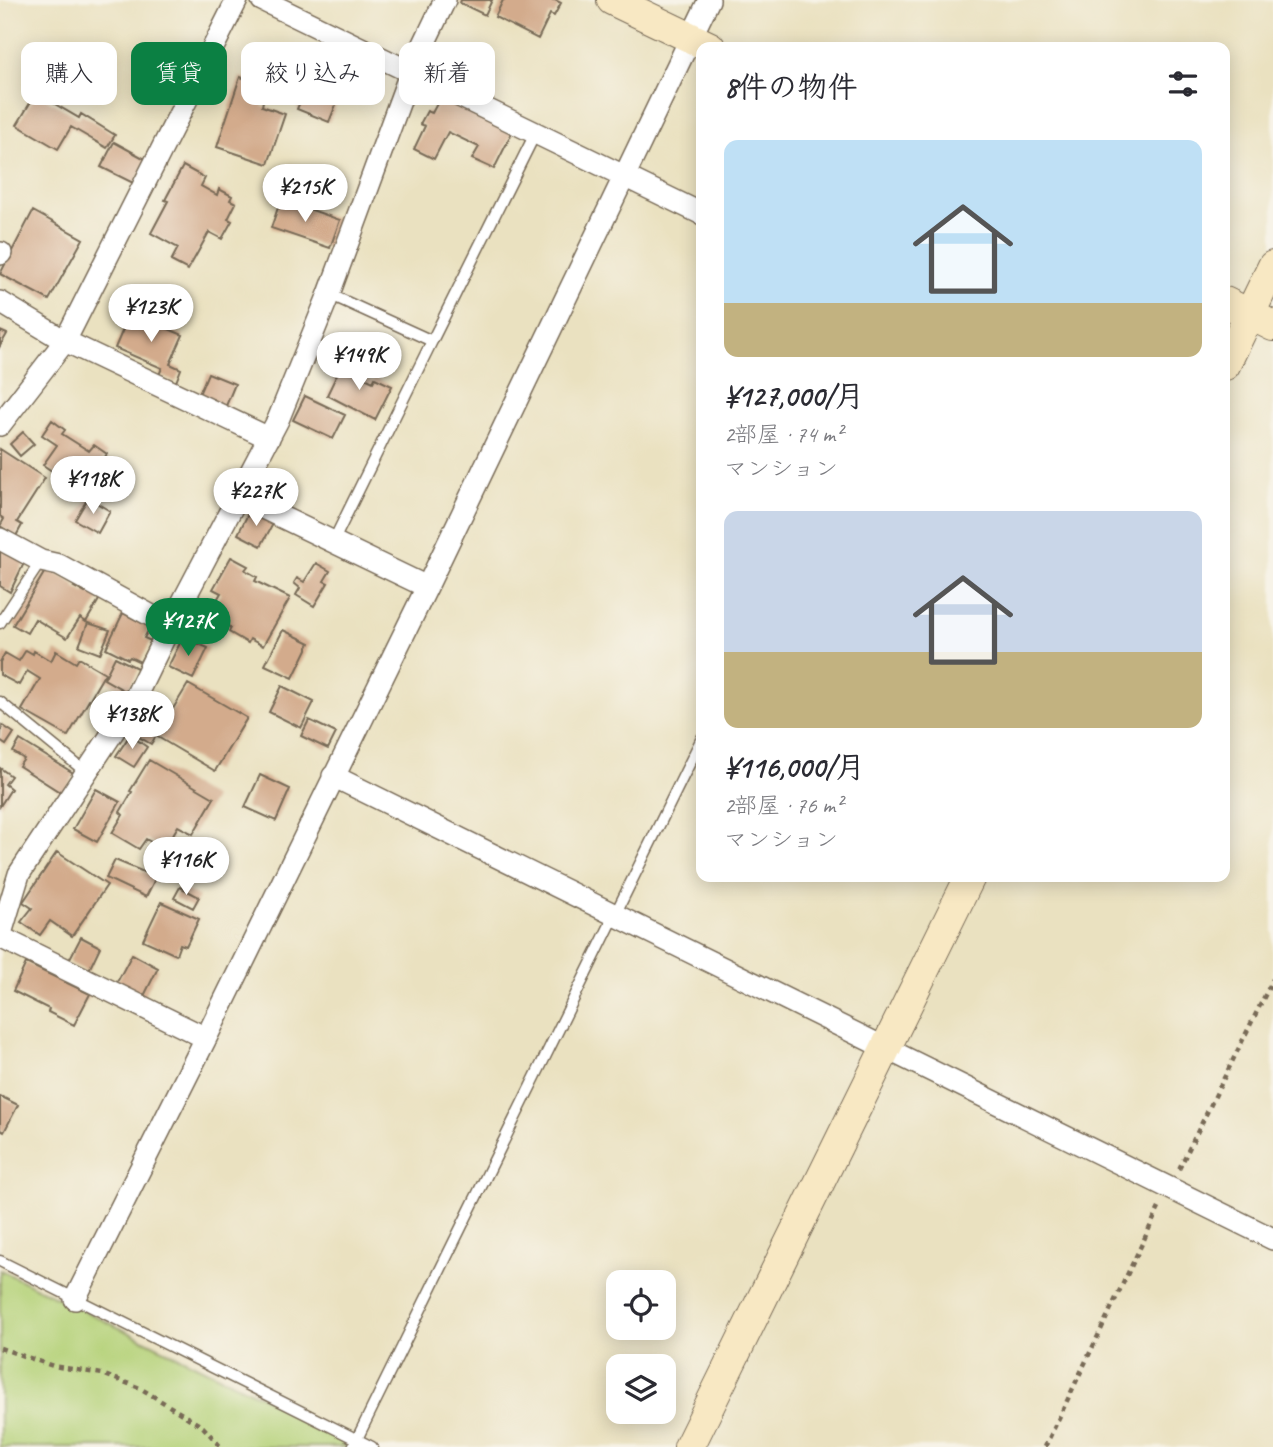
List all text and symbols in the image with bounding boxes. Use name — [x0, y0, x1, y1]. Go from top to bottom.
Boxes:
chip: 購入 — [21, 42, 117, 105]
chip: 賃貸 — [131, 42, 227, 105]
chip: 絞り込み — [241, 42, 385, 105]
chip: 新着 — [399, 42, 495, 105]
icon: filters — [1164, 65, 1202, 103]
text: 8件の物件 — [724, 68, 858, 106]
pin: ¥215K — [256, 164, 354, 224]
text: ¥215K — [279, 172, 331, 201]
icon: home — [900, 186, 1026, 312]
pin: ¥123K — [102, 284, 200, 344]
text: ¥123K — [124, 292, 178, 321]
pin: ¥149K — [310, 332, 408, 392]
text: ¥149K — [333, 340, 385, 369]
text: ¥127,000/月 — [724, 377, 864, 415]
text: 2部屋 · 74 m² — [724, 420, 842, 449]
text: マンション — [724, 454, 838, 483]
pin: ¥118K — [44, 456, 142, 516]
text: ¥118K — [66, 464, 120, 493]
pin: ¥227K — [207, 468, 305, 528]
text: ¥227K — [230, 476, 283, 505]
icon: home — [900, 557, 1026, 683]
pin: ¥127K — [139, 598, 237, 658]
text: ¥127K — [162, 606, 215, 635]
pin: ¥138K — [83, 692, 181, 751]
text: ¥138K — [105, 699, 159, 728]
text: ¥116,000/月 — [724, 748, 865, 786]
text: 2部屋 · 76 m² — [724, 791, 842, 820]
text: マンション — [724, 825, 838, 854]
pin: ¥116K — [137, 838, 235, 897]
text: ¥116K — [159, 845, 213, 874]
map controls — [606, 1270, 676, 1424]
button: locate — [606, 1270, 676, 1340]
button: layers — [606, 1354, 676, 1424]

